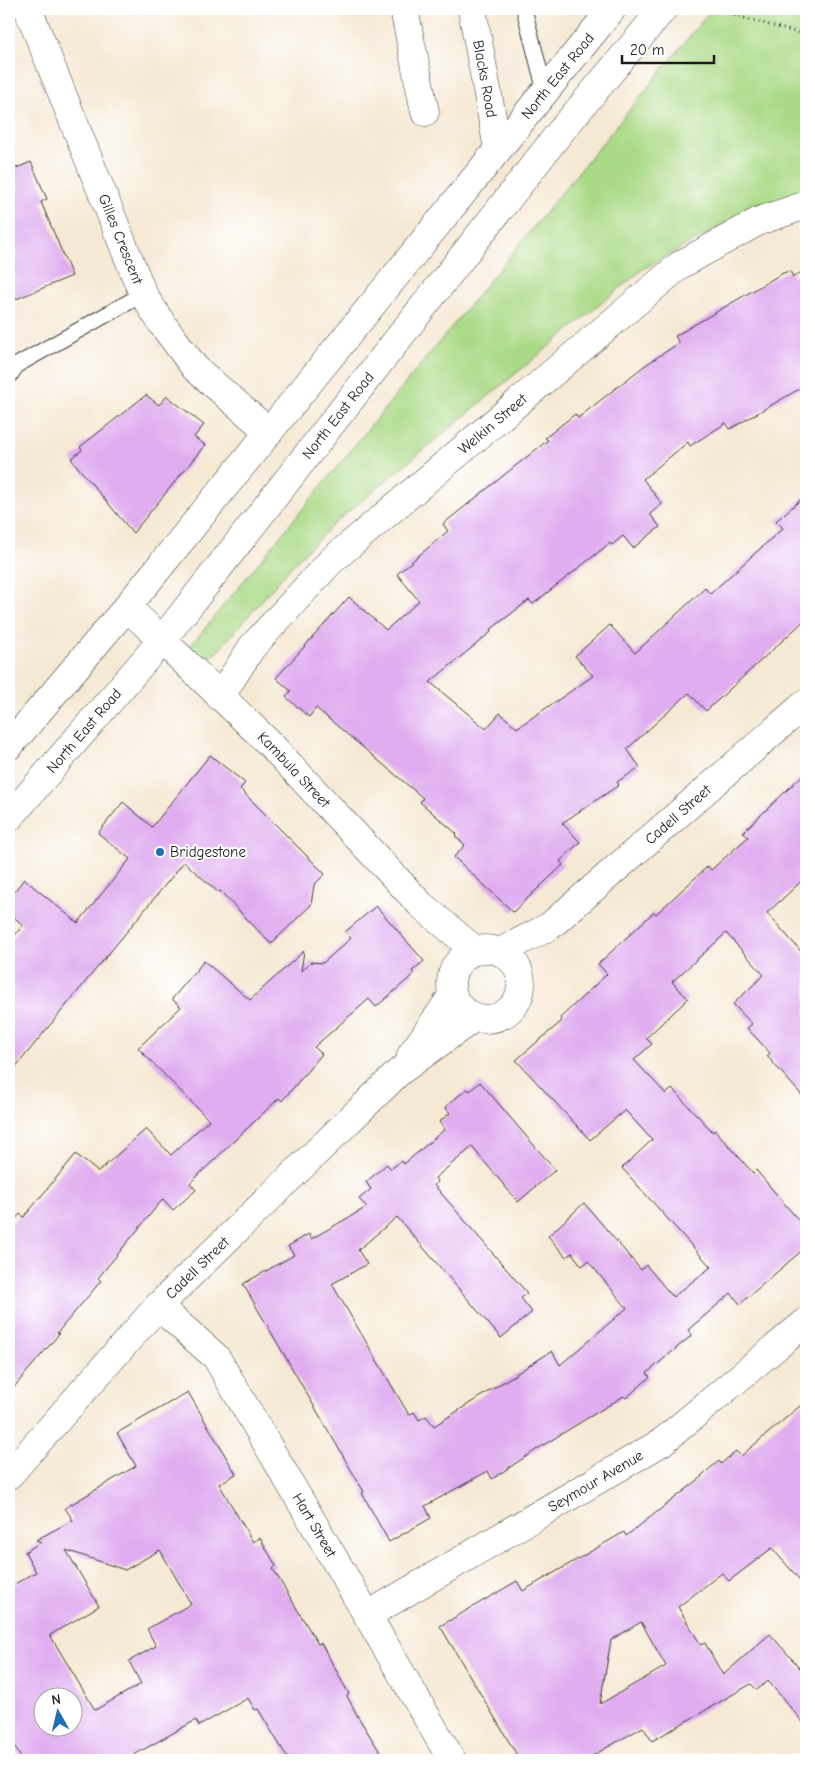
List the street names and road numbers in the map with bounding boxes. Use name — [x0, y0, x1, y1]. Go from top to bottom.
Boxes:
street label: North East Road — [517, 29, 598, 123]
street label: Blacks Road — [469, 39, 501, 119]
street label: Gilles Crescent — [95, 191, 147, 287]
street label: North East Road — [298, 368, 378, 463]
street label: Welkin Street — [455, 389, 531, 458]
street label: North East Road — [43, 685, 125, 777]
street label: Kambula Street — [254, 728, 335, 812]
street label: Cadell Street — [641, 781, 715, 848]
street label: Cadell Street — [162, 1233, 233, 1303]
street label: Seymour Avenue — [545, 1446, 647, 1516]
street label: Hart Street — [289, 1490, 341, 1561]

